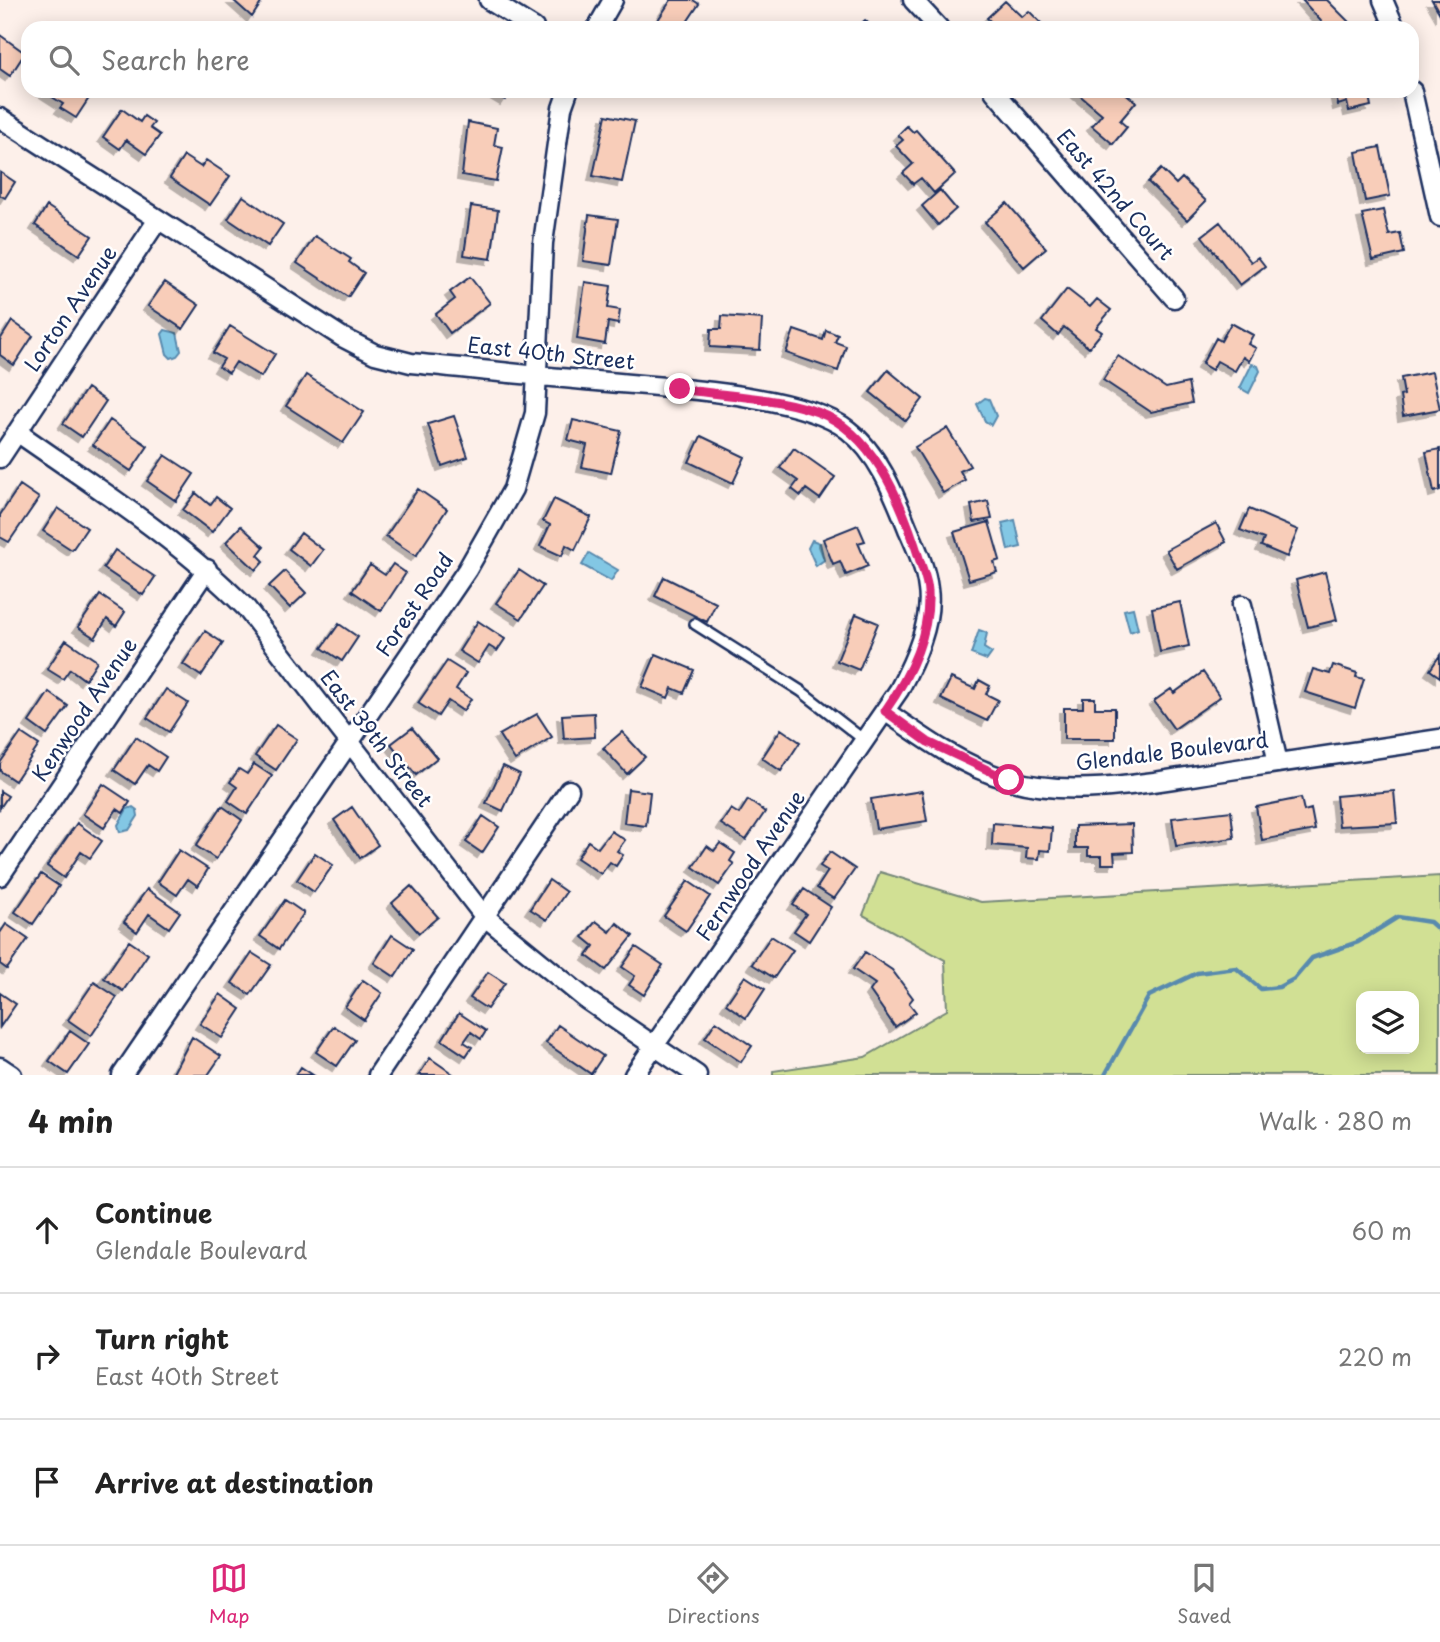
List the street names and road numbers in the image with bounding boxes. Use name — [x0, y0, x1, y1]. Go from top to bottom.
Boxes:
street label: East 42nd Court — [1050, 121, 1183, 267]
street label: Lorton Avenue — [15, 238, 123, 377]
street label: East 40th Street — [466, 327, 636, 377]
street label: Forest Road — [367, 545, 460, 662]
street label: Kenwood Avenue — [23, 630, 144, 787]
street label: East 39th Street — [314, 662, 442, 813]
street label: Glendale Boulevard — [1074, 722, 1270, 778]
street label: Fernwood Avenue — [687, 783, 812, 947]

